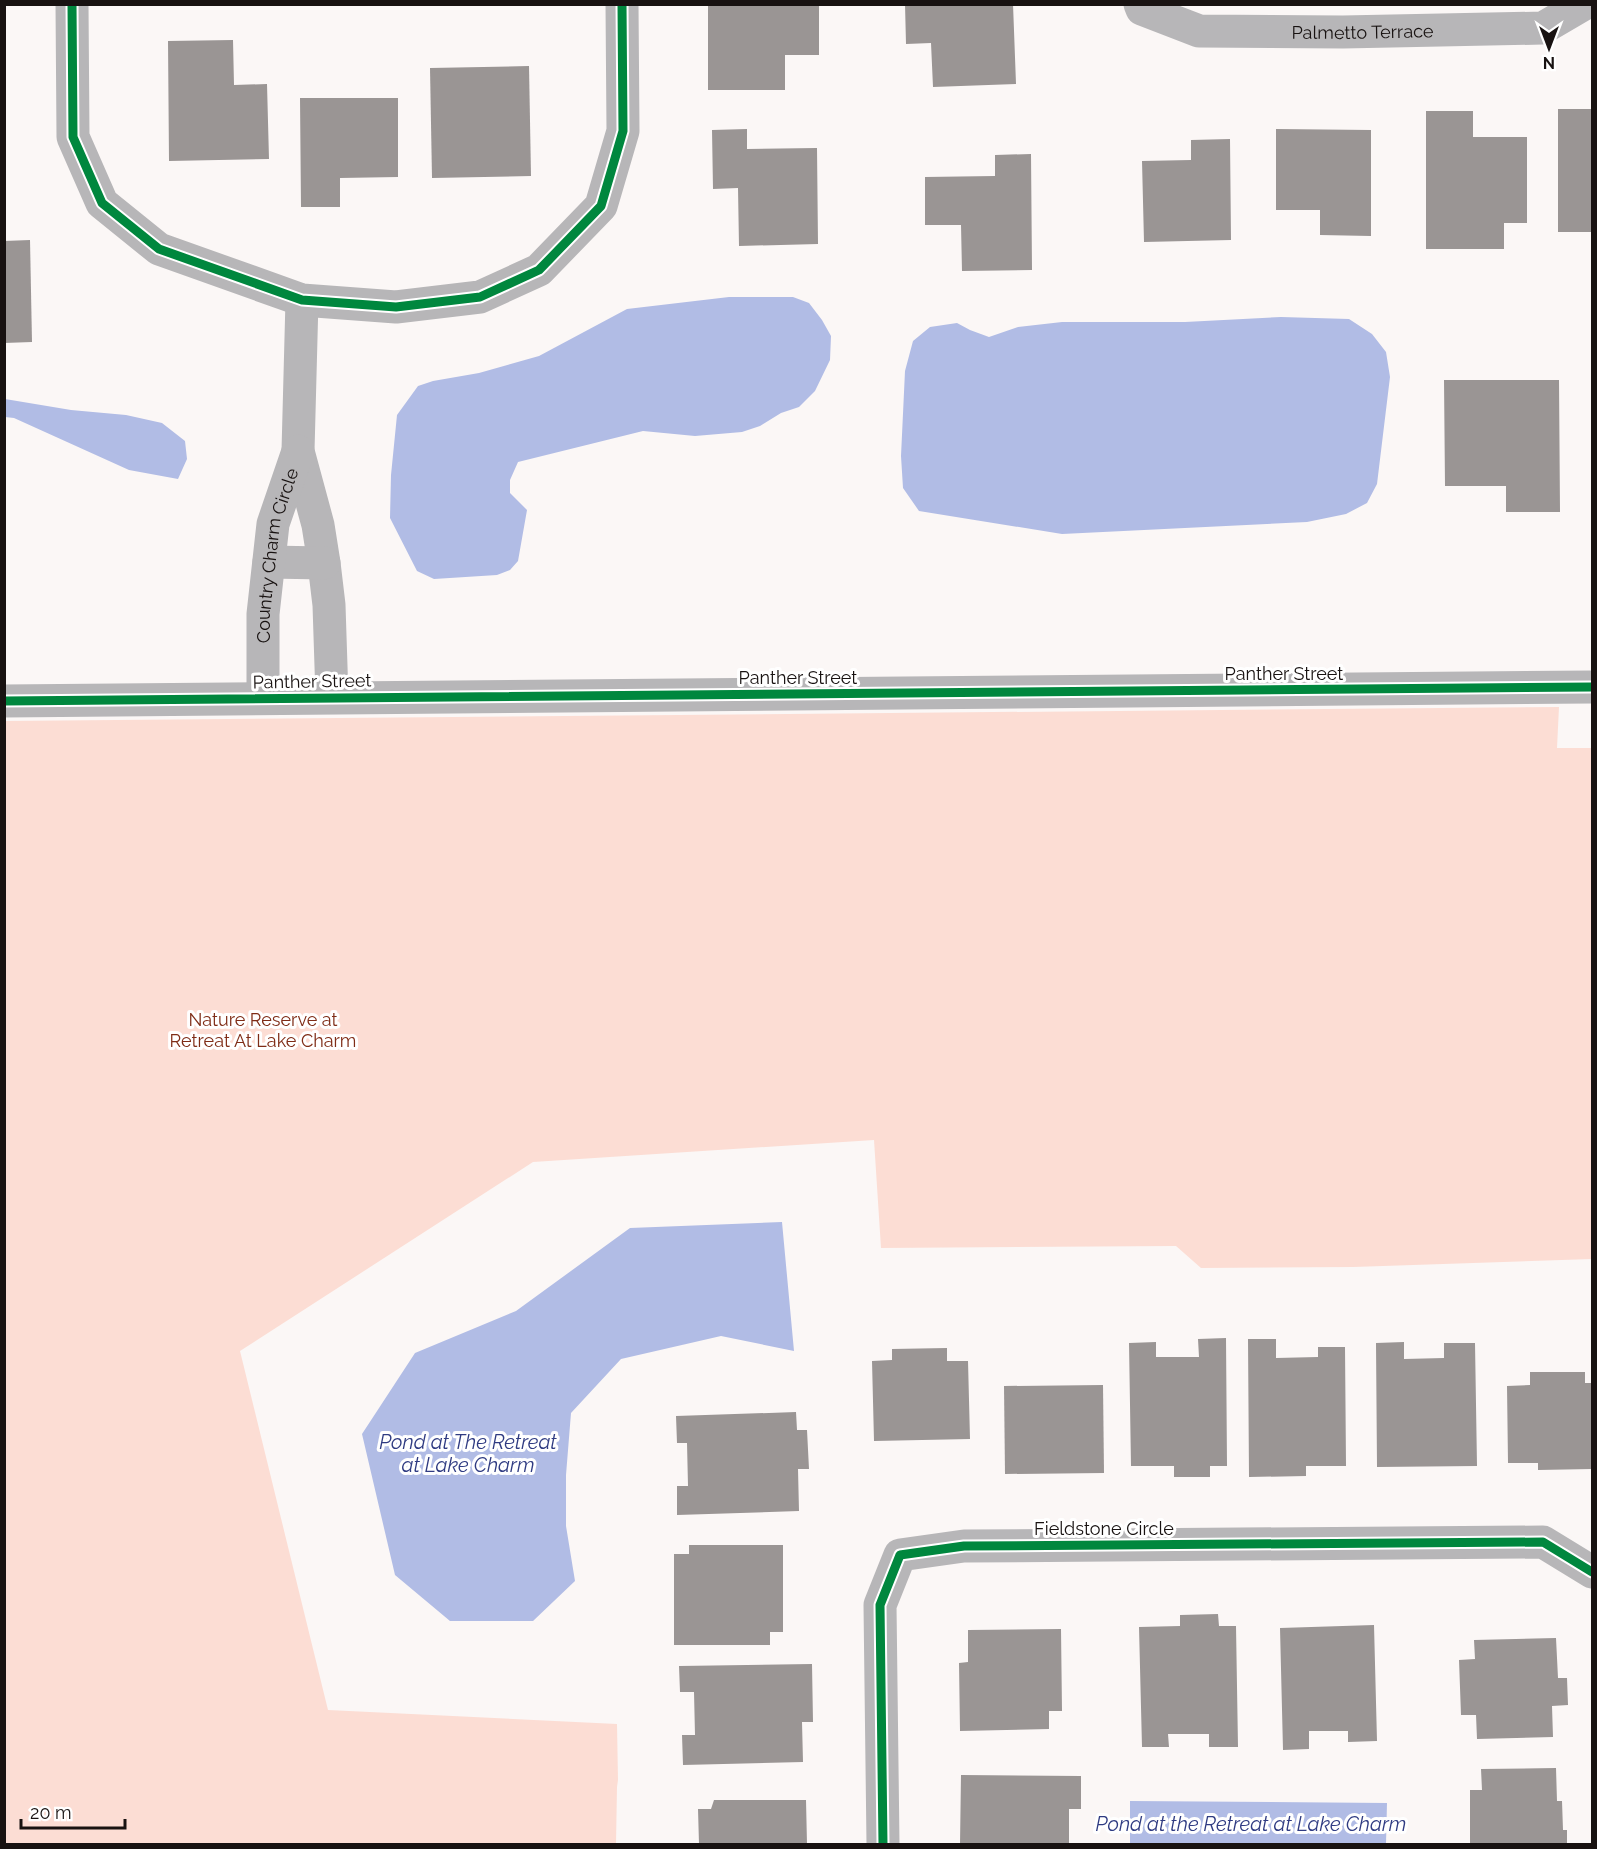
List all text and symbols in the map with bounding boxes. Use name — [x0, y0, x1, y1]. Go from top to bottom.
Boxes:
north arrow — [1519, 18, 1579, 78]
street label: Palmetto Terrace — [1292, 20, 1434, 43]
text: N — [1543, 53, 1555, 72]
street label: Country Charm Circle — [253, 465, 302, 643]
street label: Panther Street — [1225, 663, 1343, 684]
street label: Panther Street — [739, 667, 857, 688]
street label: Panther Street — [252, 669, 372, 693]
park label: Nature Reserve at Retreat At Lake Charm — [170, 1009, 356, 1051]
water label: Pond at The Retreat at Lake Charm — [379, 1430, 557, 1477]
street label: Fieldstone Circle — [1034, 1518, 1174, 1539]
scale bar — [21, 1792, 124, 1830]
text: 20 m — [30, 1802, 72, 1823]
water label: Pond at the Retreat at Lake Charm — [1096, 1812, 1406, 1836]

